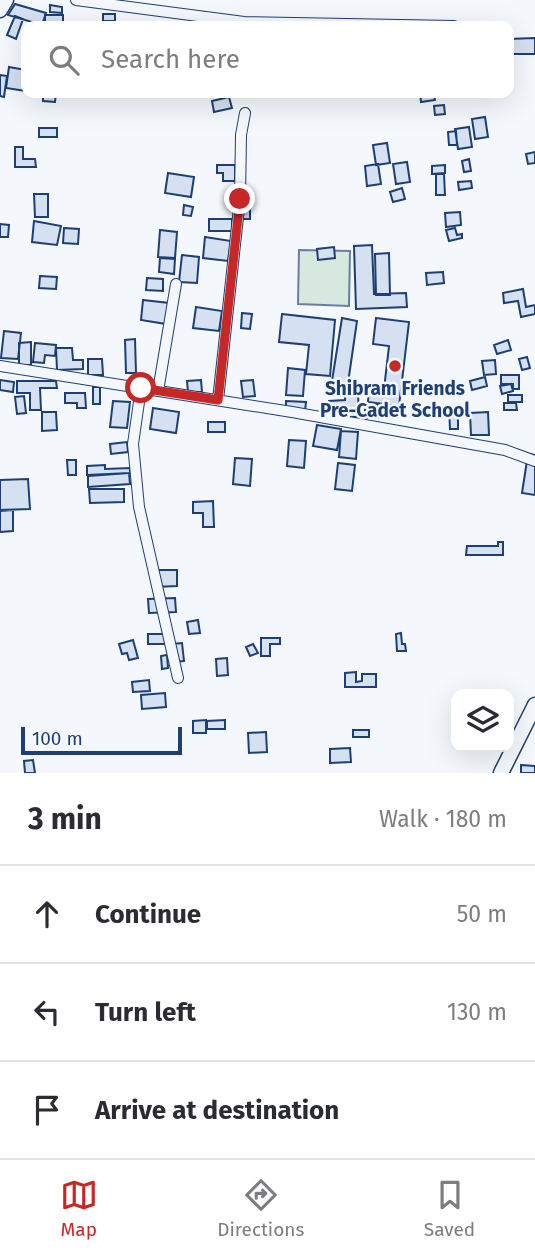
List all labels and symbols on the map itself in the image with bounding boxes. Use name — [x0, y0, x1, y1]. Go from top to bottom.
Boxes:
route end — [224, 183, 255, 214]
marker: Shibram Friends Pre-Cadet School — [387, 358, 403, 374]
route start — [125, 372, 156, 403]
place label: Shibram Friends Pre-Cadet School — [320, 377, 470, 422]
scale bar — [21, 724, 182, 756]

